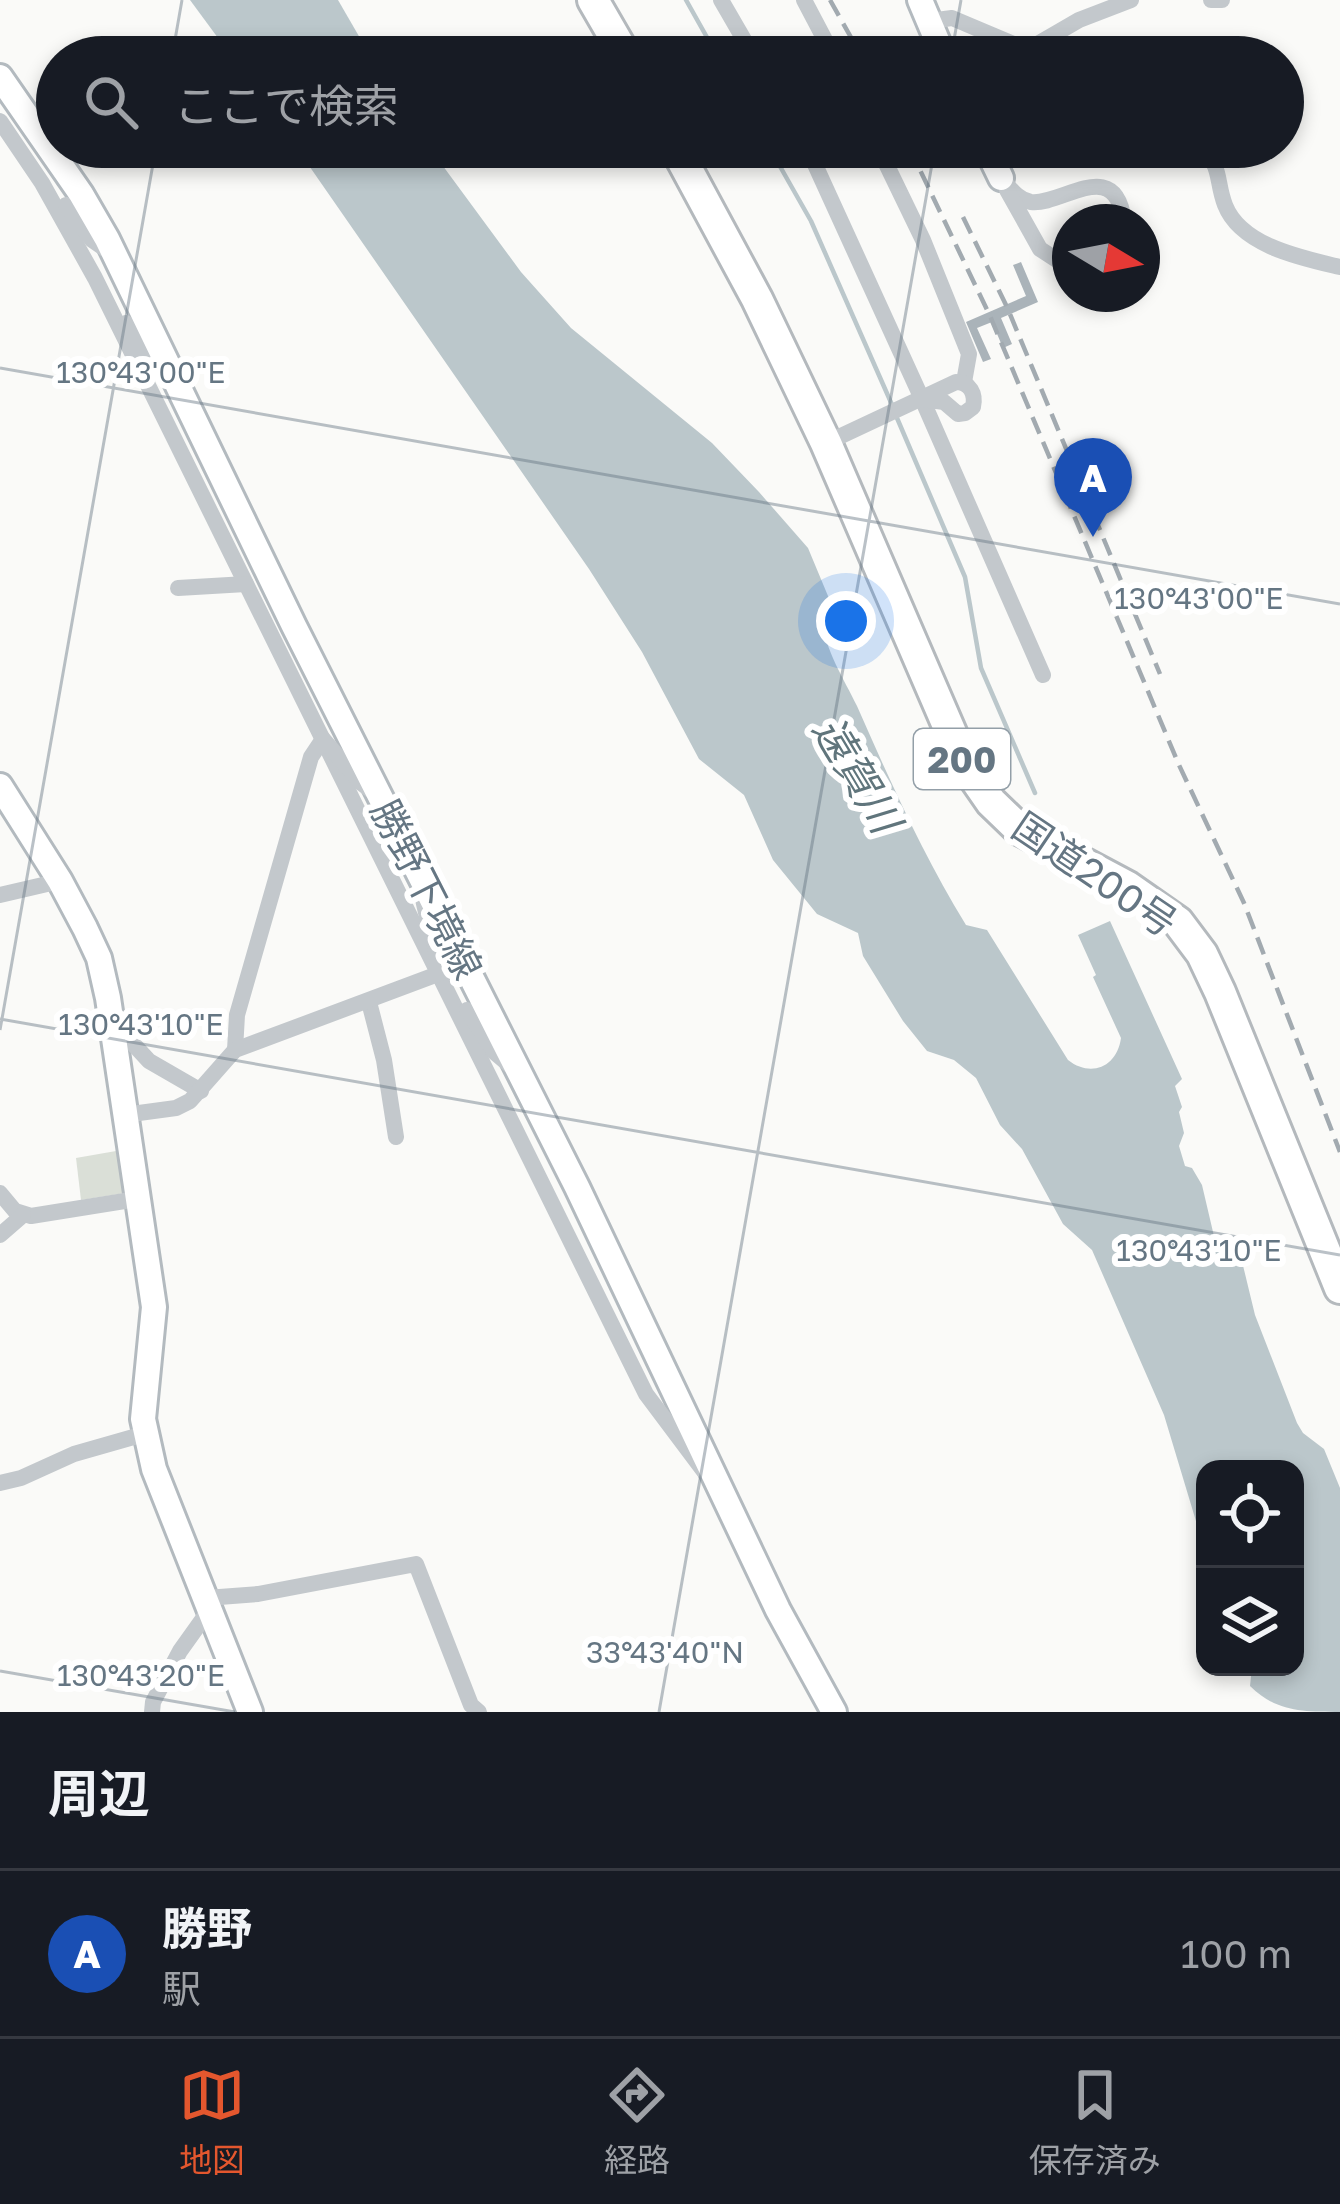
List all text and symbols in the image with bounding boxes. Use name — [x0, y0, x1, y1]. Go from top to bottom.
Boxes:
search box — [36, 36, 1304, 168]
icon: search — [78, 69, 144, 135]
text: ここで検索 — [174, 78, 399, 132]
north arrow — [1052, 204, 1160, 312]
text: 130°43'00"E — [56, 354, 226, 390]
pin: A — [1054, 438, 1132, 537]
text: 130°43'00"E — [1114, 580, 1284, 616]
your location — [816, 591, 876, 651]
water label: 遠賀川 — [804, 707, 914, 844]
road number: 200 — [914, 729, 1010, 789]
street label: 勝野下境線 — [362, 791, 492, 987]
street label: 国道200号 — [1004, 802, 1186, 946]
text: 130°43'10"E — [58, 1006, 224, 1042]
text: 130°43'10"E — [1116, 1232, 1282, 1268]
map controls — [1196, 1460, 1304, 1676]
button: locate — [1196, 1460, 1304, 1568]
button: layers — [1196, 1568, 1304, 1676]
text: 33°43'40"N — [586, 1634, 744, 1670]
text: 130°43'20"E — [57, 1657, 225, 1693]
text: 周辺 — [48, 1762, 150, 1823]
text: 勝野 — [162, 1901, 252, 1955]
text: A — [73, 1930, 101, 1977]
text: 100 m — [1180, 1930, 1292, 1977]
text: 駅 — [162, 1965, 201, 2012]
tab: 地図 — [179, 2062, 245, 2182]
tab: 経路 — [604, 2062, 670, 2182]
tab: 保存済み — [1029, 2062, 1161, 2182]

